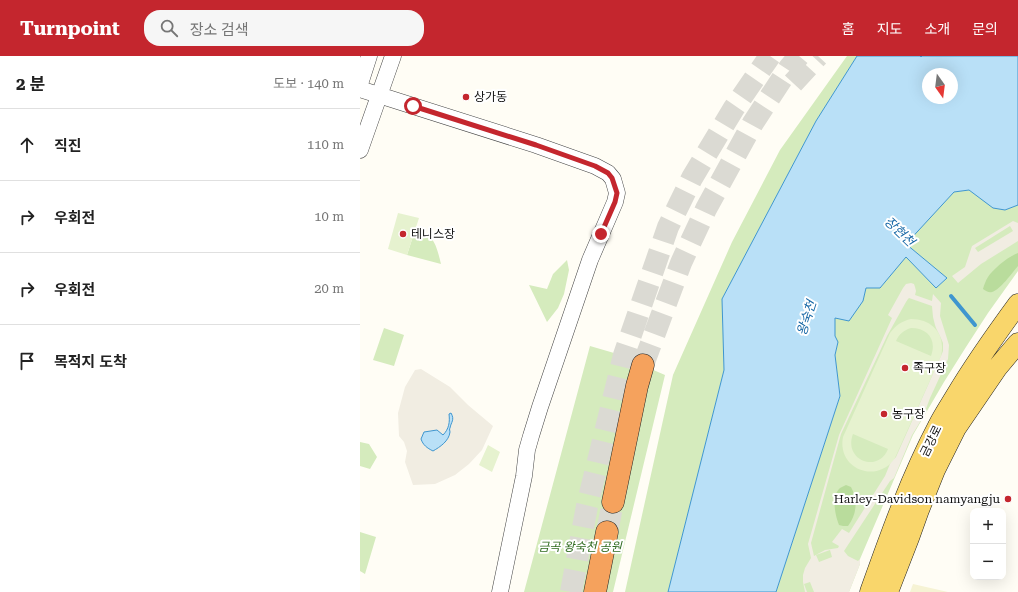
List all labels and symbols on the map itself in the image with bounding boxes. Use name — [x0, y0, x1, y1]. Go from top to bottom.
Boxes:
north arrow — [922, 68, 958, 104]
place label: 상가동 — [474, 90, 507, 104]
marker: 상가동 — [461, 92, 471, 102]
route start — [404, 97, 422, 115]
water label: 장현천 — [882, 213, 919, 250]
route end — [592, 225, 610, 243]
place label: 테니스장 — [411, 227, 455, 241]
marker: 테니스장 — [398, 229, 408, 239]
water label: 왕숙천 — [794, 298, 819, 338]
place label: 족구장 — [913, 361, 946, 375]
marker: 족구장 — [900, 363, 910, 373]
place label: 농구장 — [892, 407, 925, 421]
marker: 농구장 — [879, 409, 889, 419]
street label: 금강로 — [917, 423, 945, 459]
place label: Harley-Davidson namyangju — [834, 492, 1000, 506]
marker: Harley-Davidson namyangju — [1003, 494, 1013, 504]
park label: 금곡 왕숙천 공원 — [538, 540, 623, 554]

